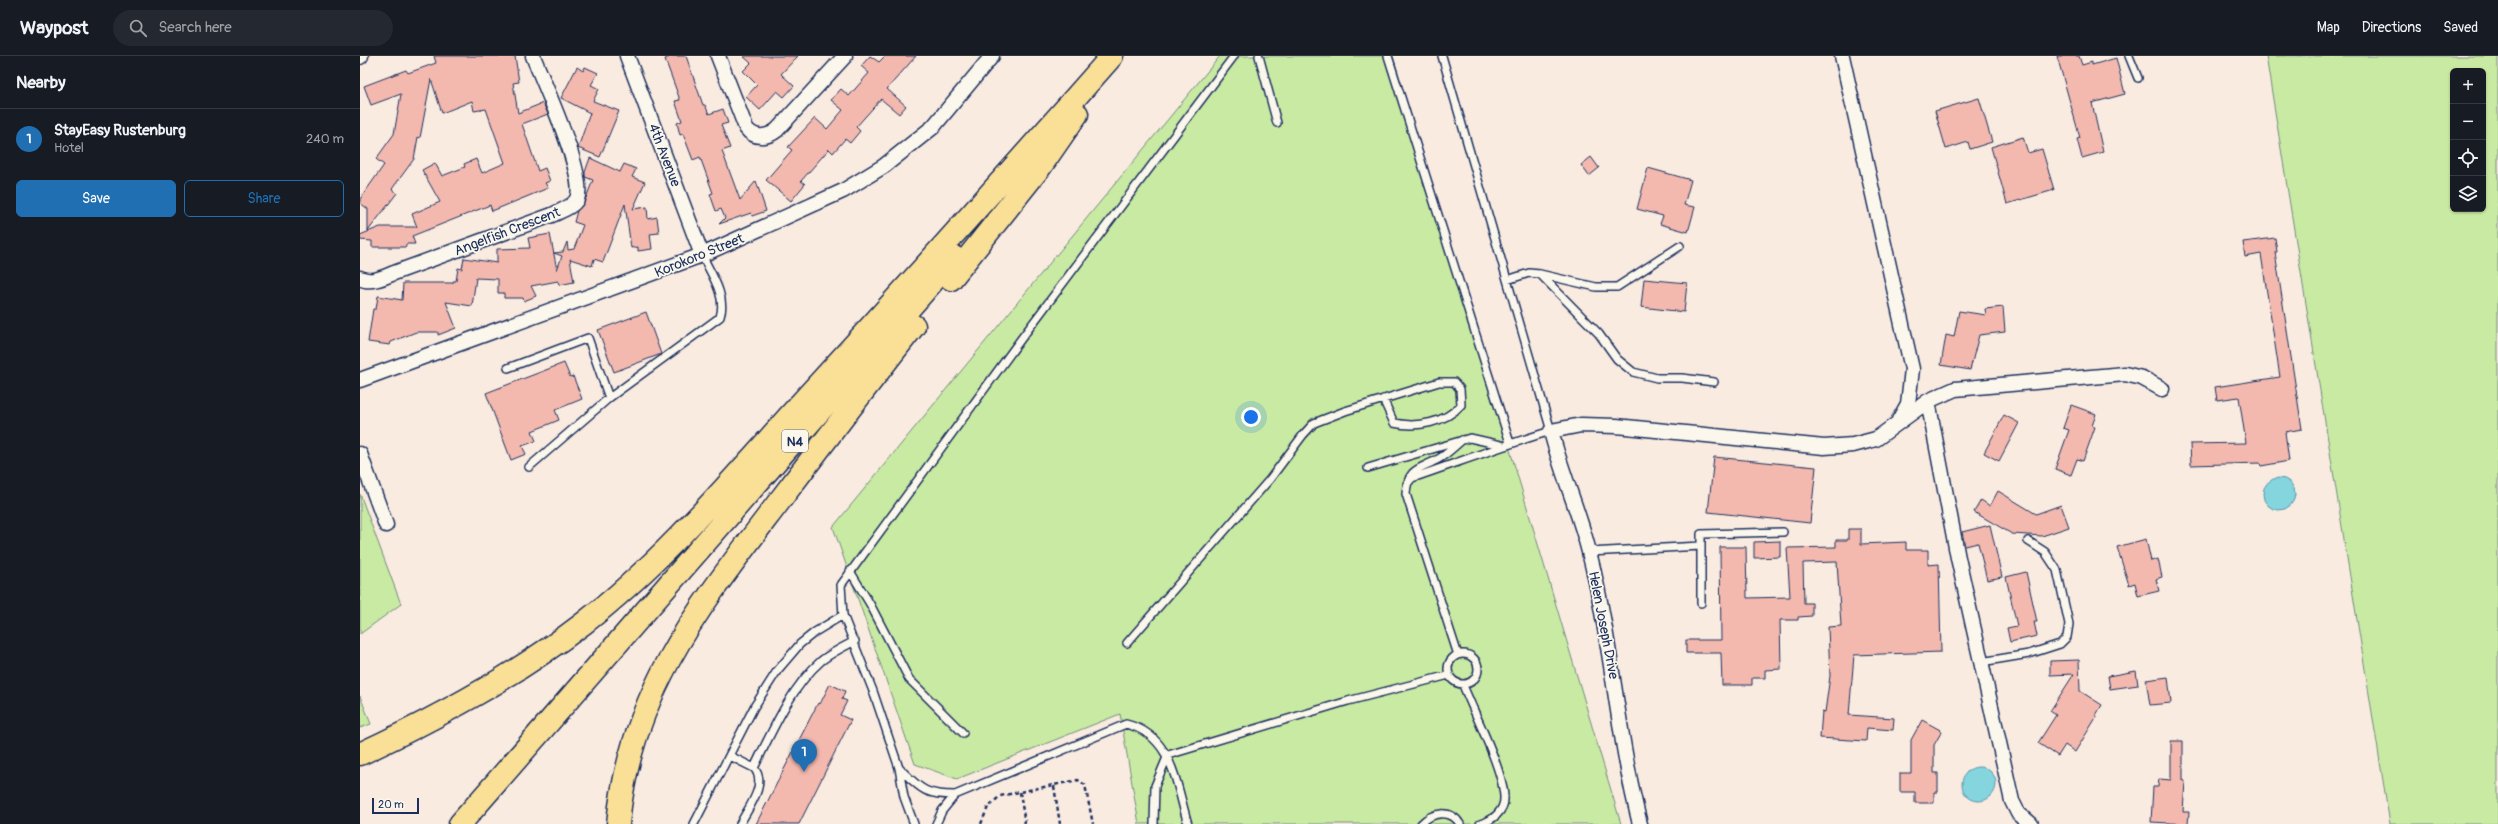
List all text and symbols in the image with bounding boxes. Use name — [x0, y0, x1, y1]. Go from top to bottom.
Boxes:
search box — [113, 10, 393, 46]
text: Waypost — [20, 16, 89, 40]
icon: search — [127, 17, 149, 39]
text: Search here — [159, 18, 232, 37]
text: Map — [2317, 19, 2340, 36]
text: Directions — [2362, 19, 2421, 36]
text: Saved — [2443, 19, 2478, 36]
map controls — [2450, 68, 2486, 212]
button: + — [2450, 68, 2486, 104]
text: Nearby — [16, 72, 65, 93]
button: − — [2450, 104, 2486, 140]
text: StayEasy Rustenburg — [54, 121, 186, 140]
street label: 4th Avenue — [645, 121, 684, 189]
text: 1 — [26, 131, 32, 147]
text: 240 m — [306, 131, 344, 147]
text: Hotel — [54, 140, 84, 156]
button: locate — [2450, 140, 2486, 176]
button: layers — [2450, 176, 2486, 212]
button: Save — [16, 180, 176, 217]
button: Share — [184, 180, 344, 217]
street label: Angelfish Crescent — [452, 203, 563, 259]
street label: Korokoro Street — [652, 230, 747, 281]
your location — [1241, 407, 1261, 427]
road number: N4 — [782, 430, 808, 452]
street label: Helen Joseph Drive — [1585, 570, 1622, 681]
pin: 1 — [791, 739, 817, 772]
scale bar — [372, 796, 419, 815]
text: 20 m — [378, 798, 404, 811]

